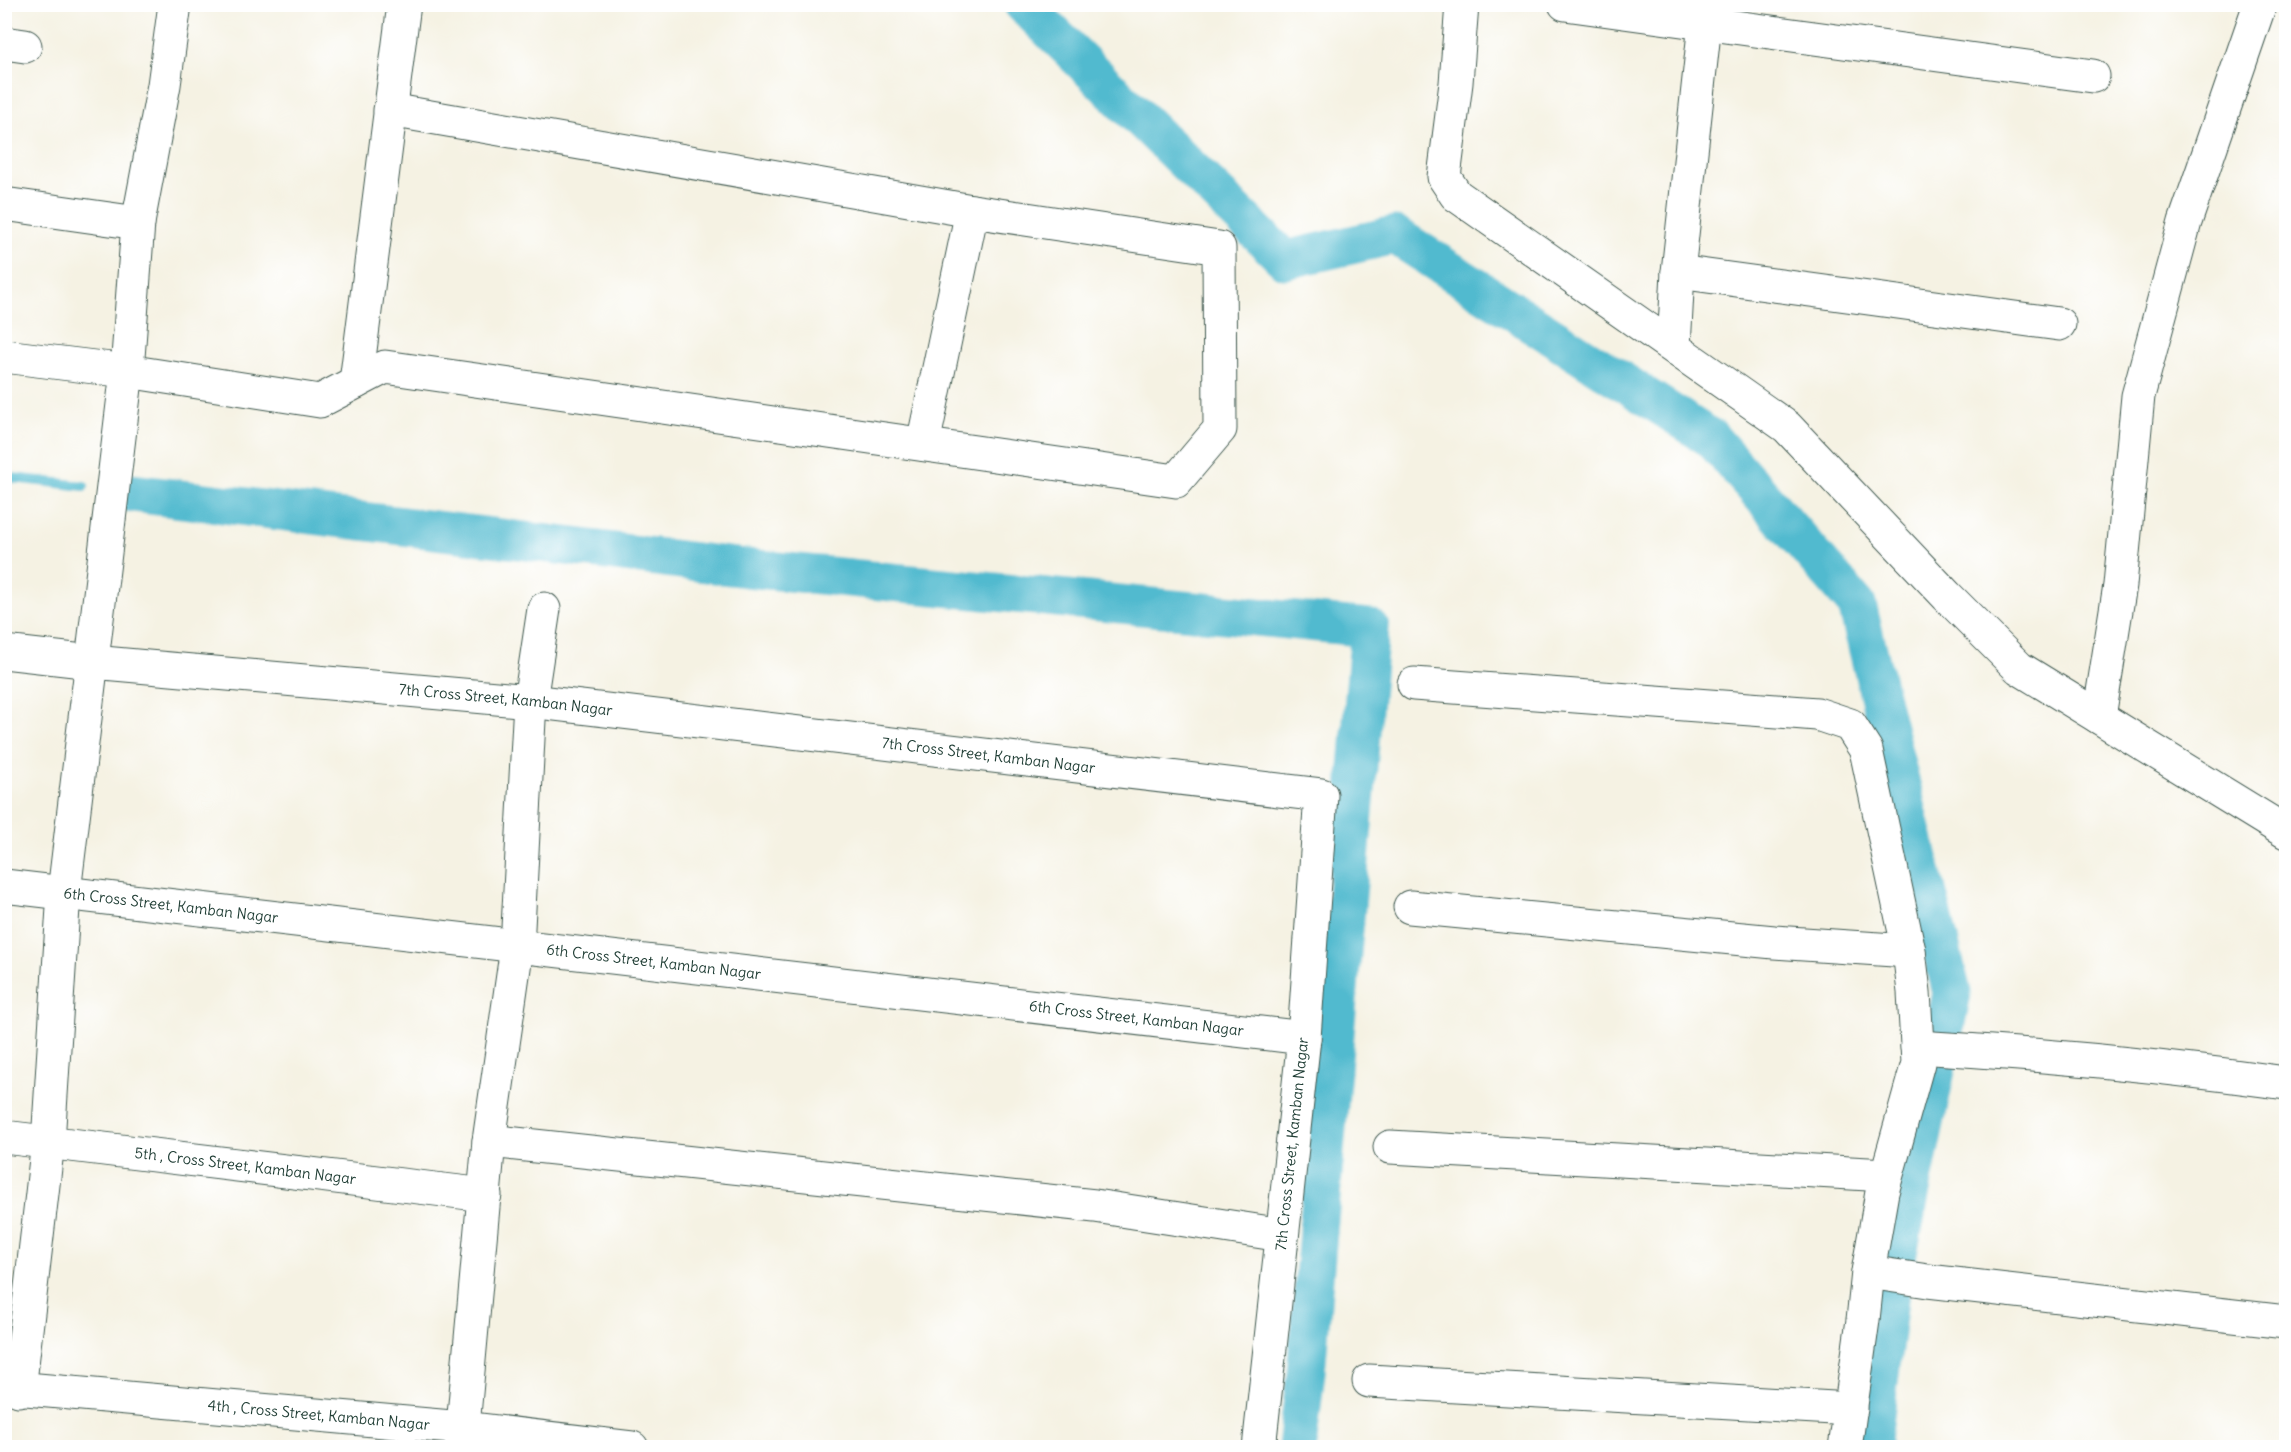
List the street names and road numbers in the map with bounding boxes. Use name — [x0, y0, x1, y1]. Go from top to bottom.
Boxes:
street label: 7th Cross Street, Kamban Nagar — [398, 679, 614, 720]
street label: 7th Cross Street, Kamban Nagar — [881, 733, 1096, 777]
street label: 6th Cross Street, Kamban Nagar — [63, 883, 279, 927]
street label: 6th Cross Street, Kamban Nagar — [545, 939, 762, 983]
street label: 6th Cross Street, Kamban Nagar — [1028, 996, 1245, 1040]
street label: 7th Cross Street, Kamban Nagar — [1271, 1036, 1312, 1252]
street label: 5th , Cross Street, Kamban Nagar — [134, 1143, 357, 1188]
street label: 4th , Cross Street, Kamban Nagar — [207, 1395, 431, 1434]

